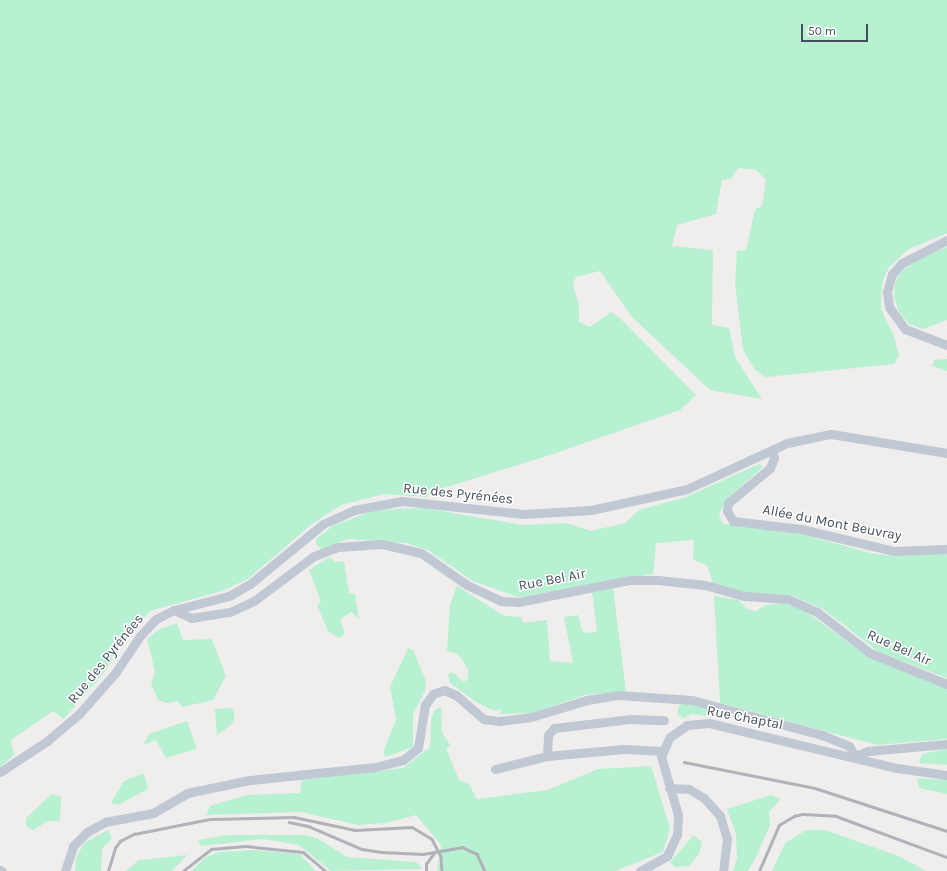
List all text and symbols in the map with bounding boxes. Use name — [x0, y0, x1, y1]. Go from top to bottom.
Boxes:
scale bar — [803, 16, 870, 42]
text: 50 m — [808, 24, 836, 38]
street label: Rue des Pyrénées — [402, 480, 514, 508]
street label: Allée du Mont Beuvray — [761, 501, 903, 545]
street label: Rue Bel Air — [517, 565, 587, 595]
street label: Rue des Pyrénées — [65, 611, 147, 707]
street label: Rue Bel Air — [865, 627, 933, 669]
street label: Rue Chaptal — [705, 702, 785, 734]

